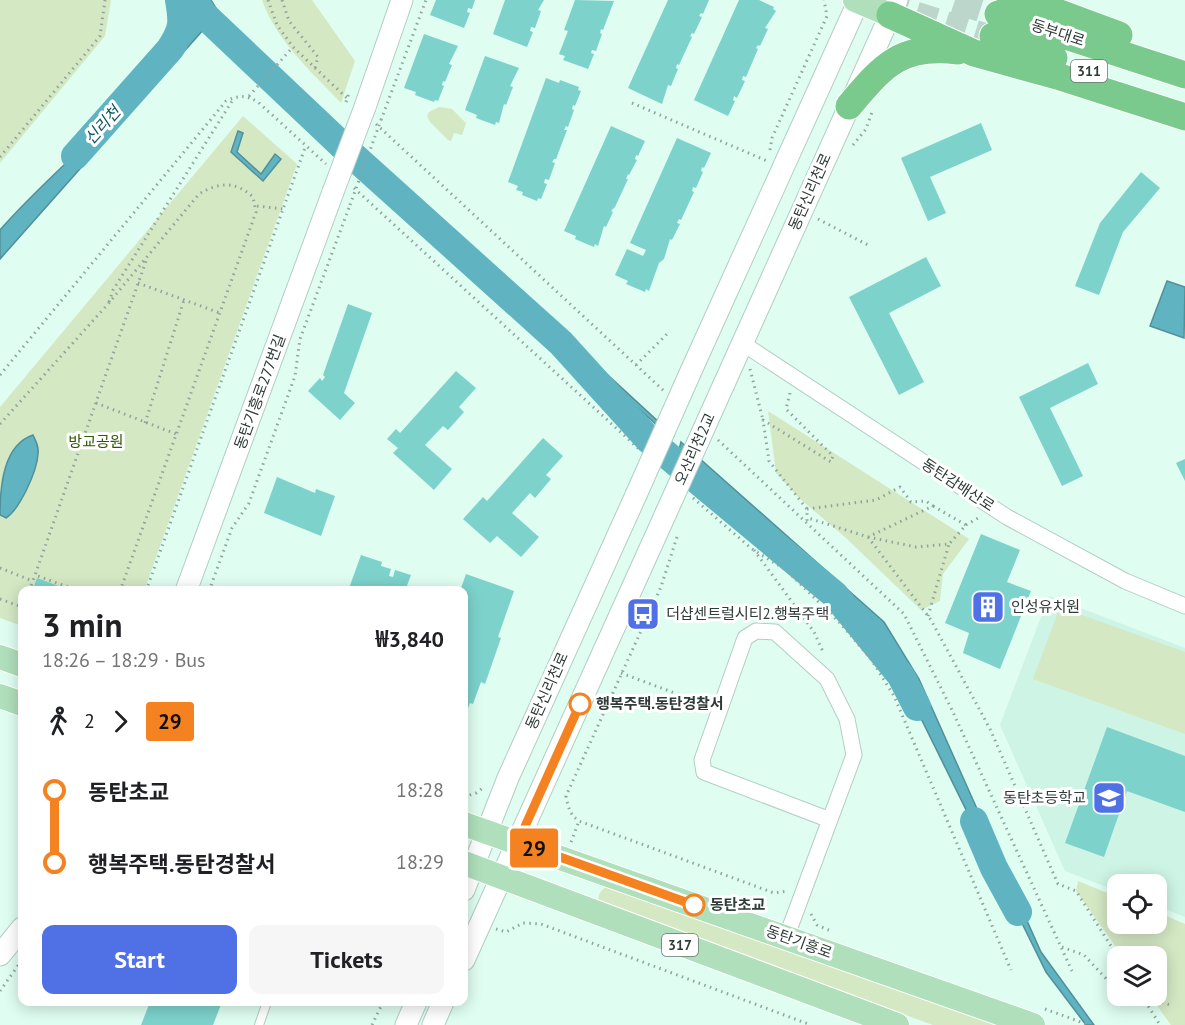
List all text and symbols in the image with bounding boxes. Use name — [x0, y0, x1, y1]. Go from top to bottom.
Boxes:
street label: 동부대로 — [1029, 15, 1087, 50]
road number: 311 — [1071, 60, 1107, 82]
water label: 신리천 — [80, 100, 126, 148]
street label: 동탄신리천로 — [784, 150, 835, 233]
street label: 동탄기흥로277번길 — [230, 332, 289, 452]
street label: 오산리천2교 — [670, 410, 719, 488]
park label: 방교공원 — [68, 432, 124, 451]
street label: 동탄감배산로 — [918, 454, 998, 515]
building icon: 인성유치원 — [970, 589, 1006, 625]
bus stop icon: 더샵센트럴시티2.행복주택 — [625, 596, 661, 632]
place label: 인성유치원 — [1011, 597, 1080, 616]
text: 3 min — [42, 603, 123, 646]
place label: 더샵센트럴시티2.행복주택 — [666, 604, 829, 623]
text: ₩3,840 — [376, 625, 444, 653]
text: 18:26 – 18:29 · Bus — [42, 647, 206, 673]
street label: 동탄신리천로 — [521, 649, 572, 732]
marker: 행복주택.동탄경찰서 — [569, 693, 591, 715]
place label: 행복주택.동탄경찰서 — [596, 694, 724, 713]
icon: walk — [42, 705, 75, 738]
icon: forward — [104, 705, 137, 738]
text: 2 — [84, 708, 95, 734]
text: 29 — [158, 708, 182, 735]
text: 18:28 — [396, 777, 444, 803]
text: 동탄초교 — [88, 778, 169, 806]
school or university icon: 동탄초등학교 — [1091, 780, 1127, 816]
place label: 동탄초등학교 — [1003, 788, 1086, 807]
line badge: 29 — [507, 828, 561, 868]
text: 29 — [522, 835, 546, 862]
text: 18:29 — [396, 849, 444, 875]
text: 행복주택.동탄경찰서 — [88, 850, 276, 878]
map controls — [1107, 874, 1167, 1006]
button: locate — [1107, 874, 1167, 934]
marker: 동탄초교 — [683, 894, 705, 916]
place label: 동탄초교 — [710, 895, 765, 914]
street label: 동탄기흥로 — [763, 921, 835, 962]
button: Start — [42, 925, 237, 994]
button: Tickets — [249, 925, 444, 994]
road number: 317 — [662, 934, 698, 956]
button: layers — [1107, 946, 1167, 1006]

